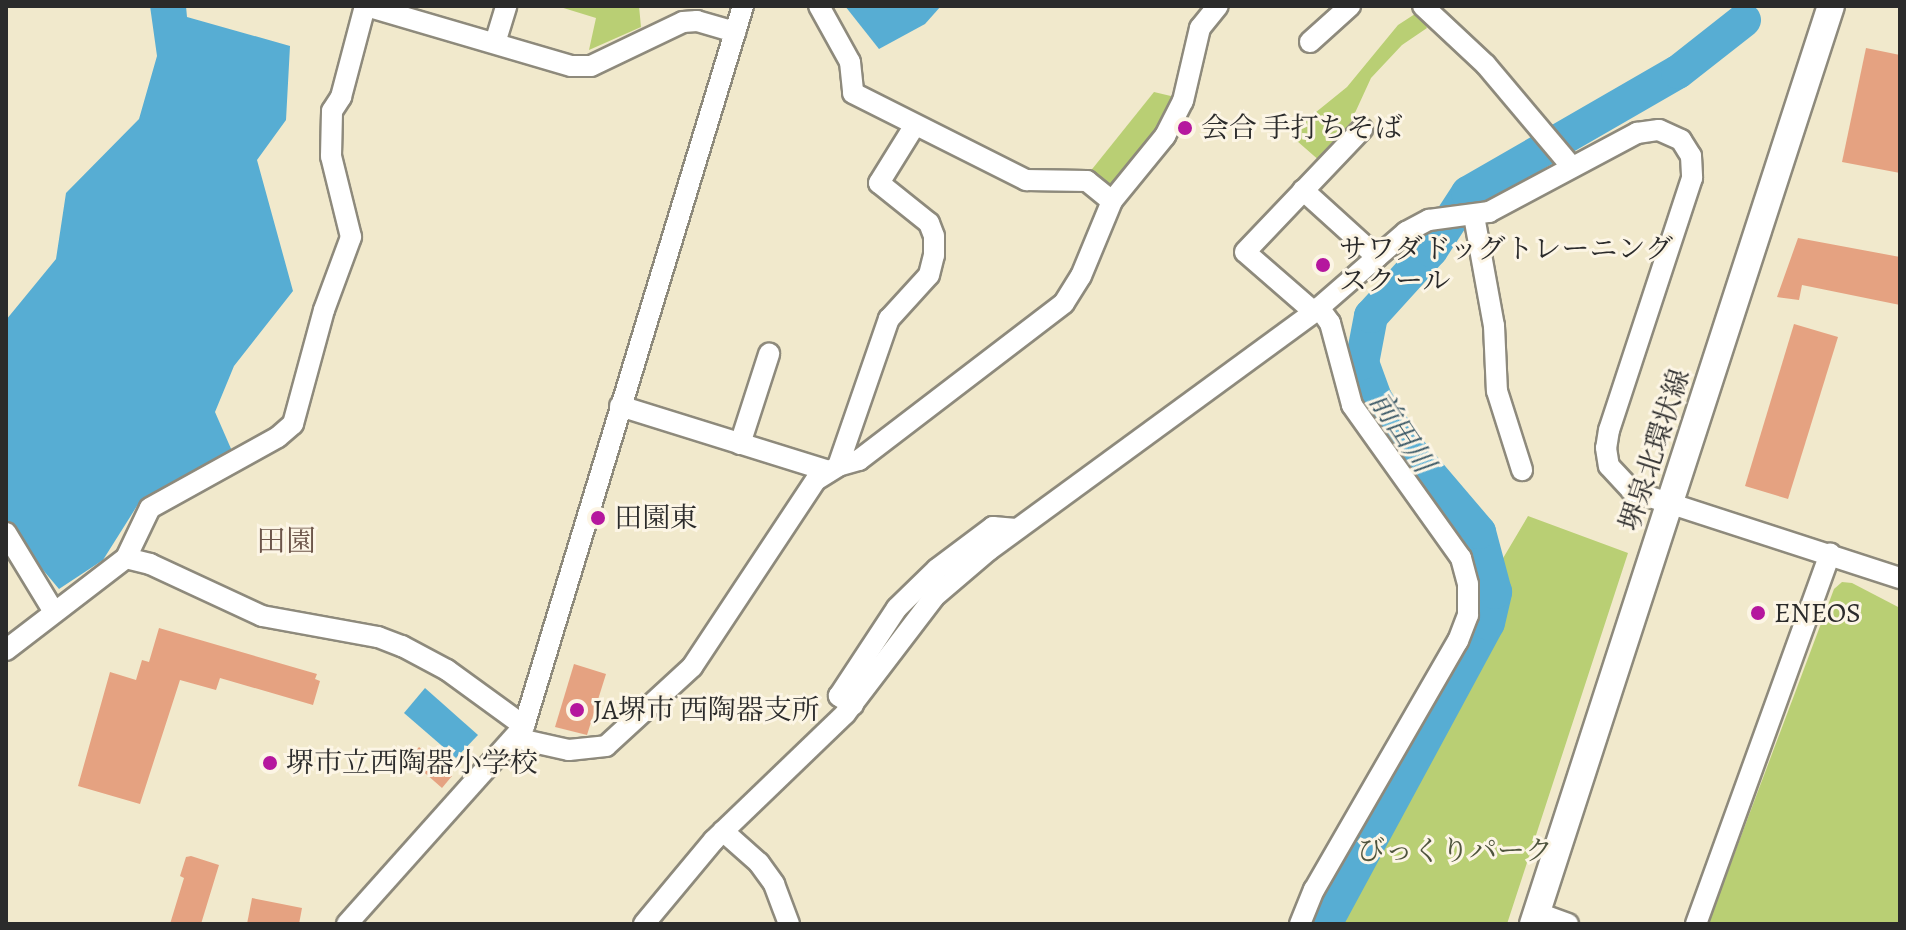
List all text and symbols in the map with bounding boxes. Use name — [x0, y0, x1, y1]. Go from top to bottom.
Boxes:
place label: 会合 手打ちそば — [1201, 111, 1403, 145]
marker: 会合 手打ちそば — [1176, 119, 1194, 137]
place label: サワダドッグトレーニング スクール — [1339, 232, 1675, 298]
marker: サワダドッグトレーニング スクール — [1314, 256, 1332, 274]
street label: 堺泉北環状線 — [1613, 365, 1697, 535]
water label: 前田川 — [1362, 385, 1442, 479]
place label: 田園東 — [614, 501, 698, 535]
marker: 田園東 — [589, 509, 607, 527]
district label: 田園 — [256, 523, 316, 559]
place label: ENEOS — [1774, 596, 1861, 630]
marker: ENEOS — [1749, 604, 1767, 622]
place label: JA堺市 西陶器支所 — [593, 693, 820, 727]
marker: JA堺市 西陶器支所 — [568, 701, 586, 719]
place label: 堺市立西陶器小学校 — [286, 746, 538, 780]
marker: 堺市立西陶器小学校 — [261, 754, 279, 772]
park label: びっくりパーク — [1357, 834, 1553, 868]

